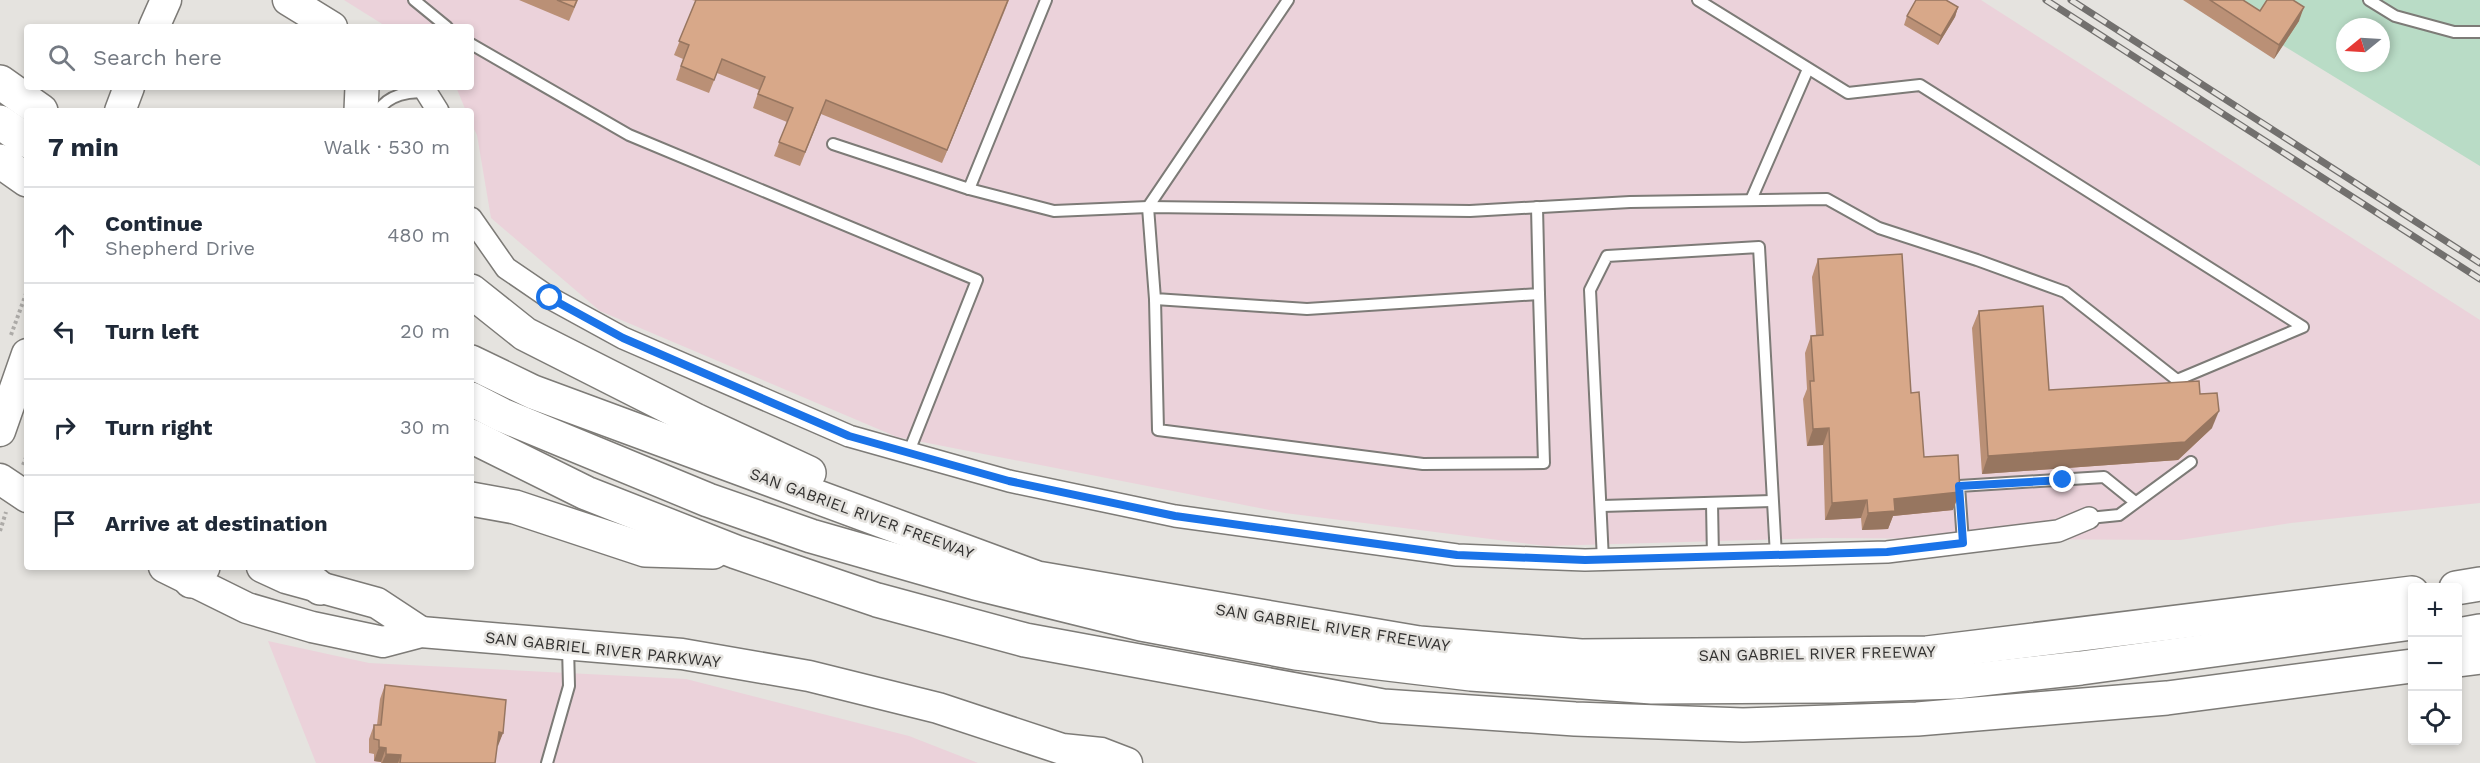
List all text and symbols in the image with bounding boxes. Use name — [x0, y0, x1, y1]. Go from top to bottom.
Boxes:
north arrow — [2336, 18, 2390, 72]
search box — [24, 24, 474, 90]
icon: search — [45, 41, 78, 74]
text: Search here — [93, 45, 222, 70]
text: 7 min — [48, 132, 119, 162]
text: Walk · 530 m — [323, 135, 450, 159]
text: Continue — [105, 211, 203, 236]
icon: ahead — [48, 219, 81, 252]
text: 480 m — [387, 223, 450, 247]
text: Shepherd Drive — [105, 236, 255, 260]
route start — [536, 284, 562, 310]
icon: left — [48, 315, 81, 348]
text: Turn left — [105, 319, 199, 344]
text: 20 m — [400, 319, 450, 343]
icon: right — [48, 411, 81, 444]
text: Turn right — [105, 415, 212, 440]
text: 30 m — [400, 415, 450, 439]
street label: SAN GABRIEL RIVER FREEWAY — [747, 464, 976, 563]
route end — [2049, 466, 2075, 492]
icon: arrive — [48, 507, 81, 540]
text: Arrive at destination — [105, 511, 328, 536]
map controls — [2408, 583, 2462, 745]
button: + — [2408, 583, 2462, 637]
street label: SAN GABRIEL RIVER FREEWAY — [1214, 600, 1451, 655]
street label: SAN GABRIEL RIVER PARKWAY — [484, 628, 722, 671]
button: − — [2408, 637, 2462, 691]
street label: SAN GABRIEL RIVER FREEWAY — [1698, 642, 1936, 665]
button: locate — [2408, 691, 2462, 745]

